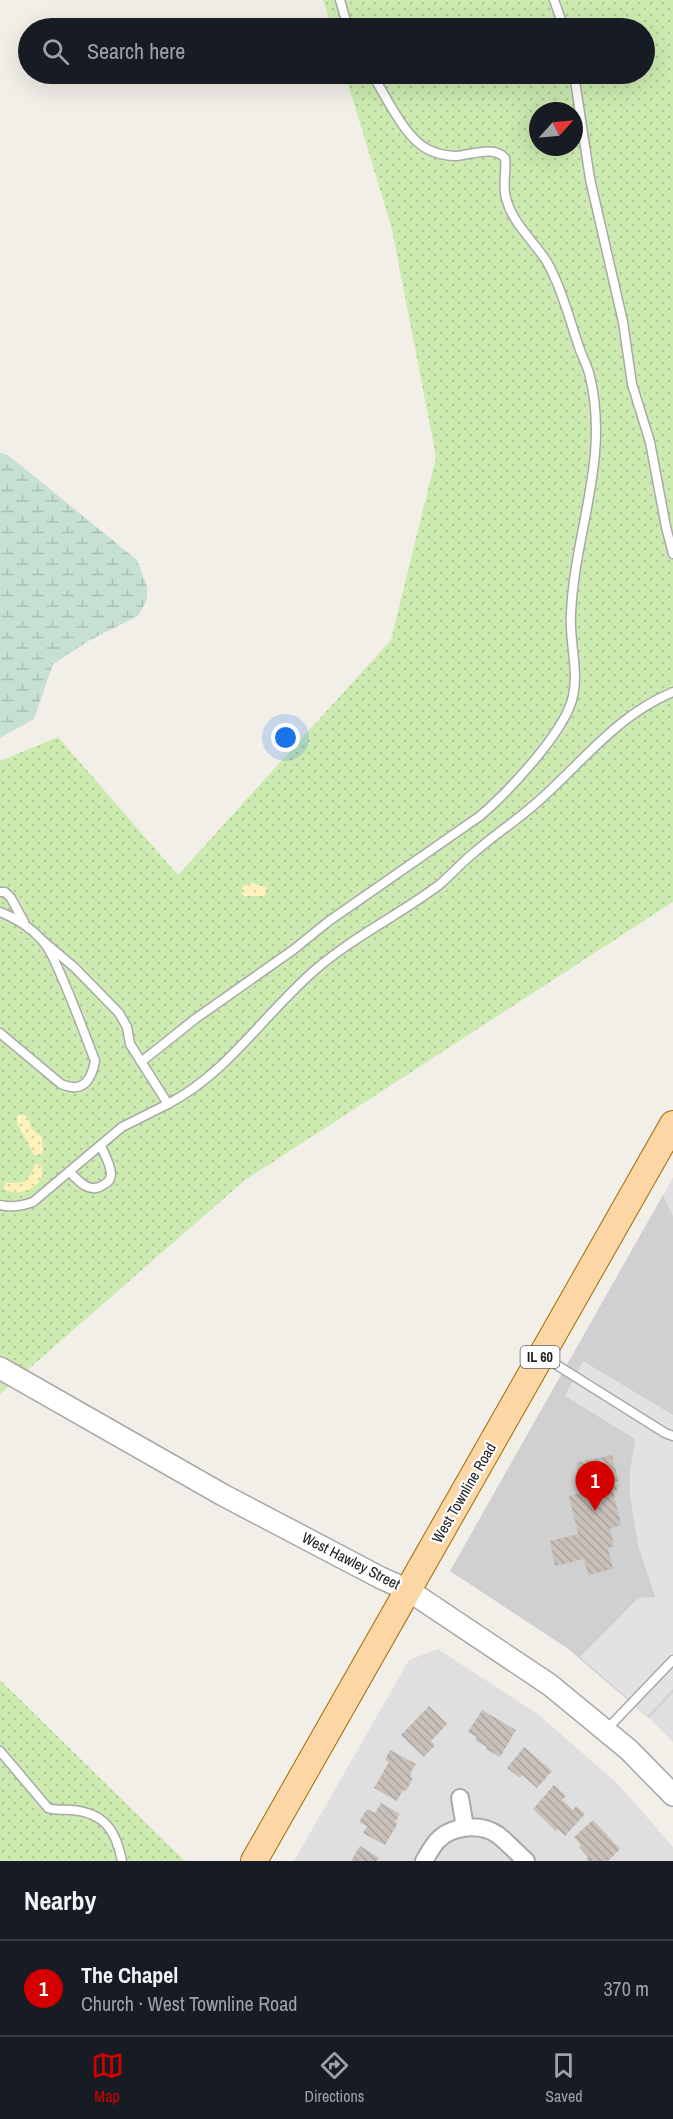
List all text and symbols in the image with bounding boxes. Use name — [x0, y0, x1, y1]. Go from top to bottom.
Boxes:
search box — [18, 18, 655, 84]
icon: search — [39, 35, 72, 68]
text: Search here — [87, 36, 185, 66]
north arrow — [529, 102, 583, 156]
your location — [271, 723, 300, 752]
road number: IL 60 — [520, 1346, 560, 1368]
street label: West Townline Road — [426, 1439, 501, 1547]
pin: 1 — [576, 1462, 614, 1511]
street label: West Hawley Street — [298, 1527, 405, 1595]
text: Nearby — [24, 1883, 96, 1918]
text: The Chapel — [81, 1960, 178, 1990]
text: 1 — [39, 1975, 48, 2002]
text: 370 m — [603, 1975, 649, 2002]
text: Church · West Townline Road — [81, 1990, 297, 2017]
tab: Map — [91, 2049, 124, 2107]
tab: Directions — [305, 2049, 364, 2107]
tab: Saved — [545, 2049, 583, 2107]

